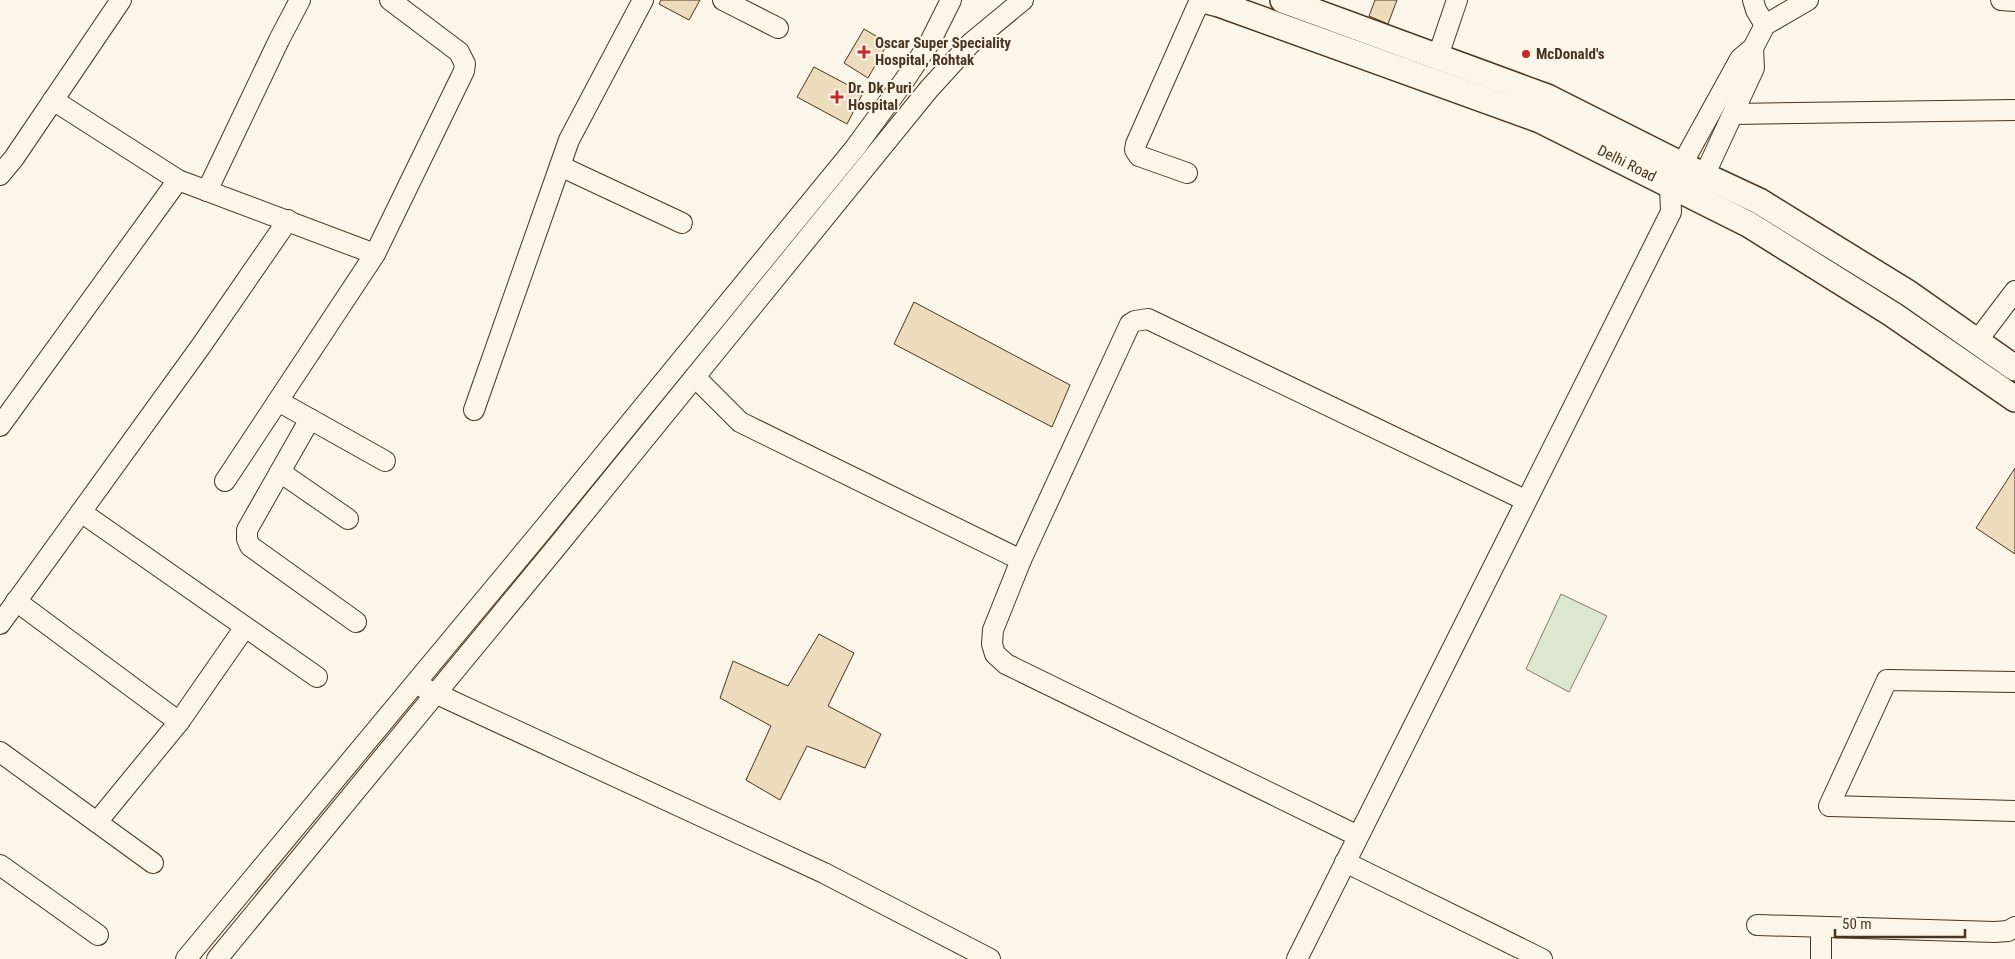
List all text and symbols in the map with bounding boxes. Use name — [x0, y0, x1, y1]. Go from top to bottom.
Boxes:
place label: Oscar Super Speciality Hospital, Rohtak — [875, 34, 1011, 69]
marker: Oscar Super Speciality Hospital, Rohtak — [857, 45, 871, 59]
place label: McDonald's — [1536, 45, 1605, 63]
marker: McDonald's — [1520, 48, 1532, 60]
place label: Dr. Dk Puri Hospital — [848, 79, 912, 114]
marker: Dr. Dk Puri Hospital — [830, 90, 844, 104]
street label: Delhi Road — [1595, 141, 1659, 186]
scale bar — [1835, 906, 1965, 938]
text: 50 m — [1842, 915, 1872, 933]

